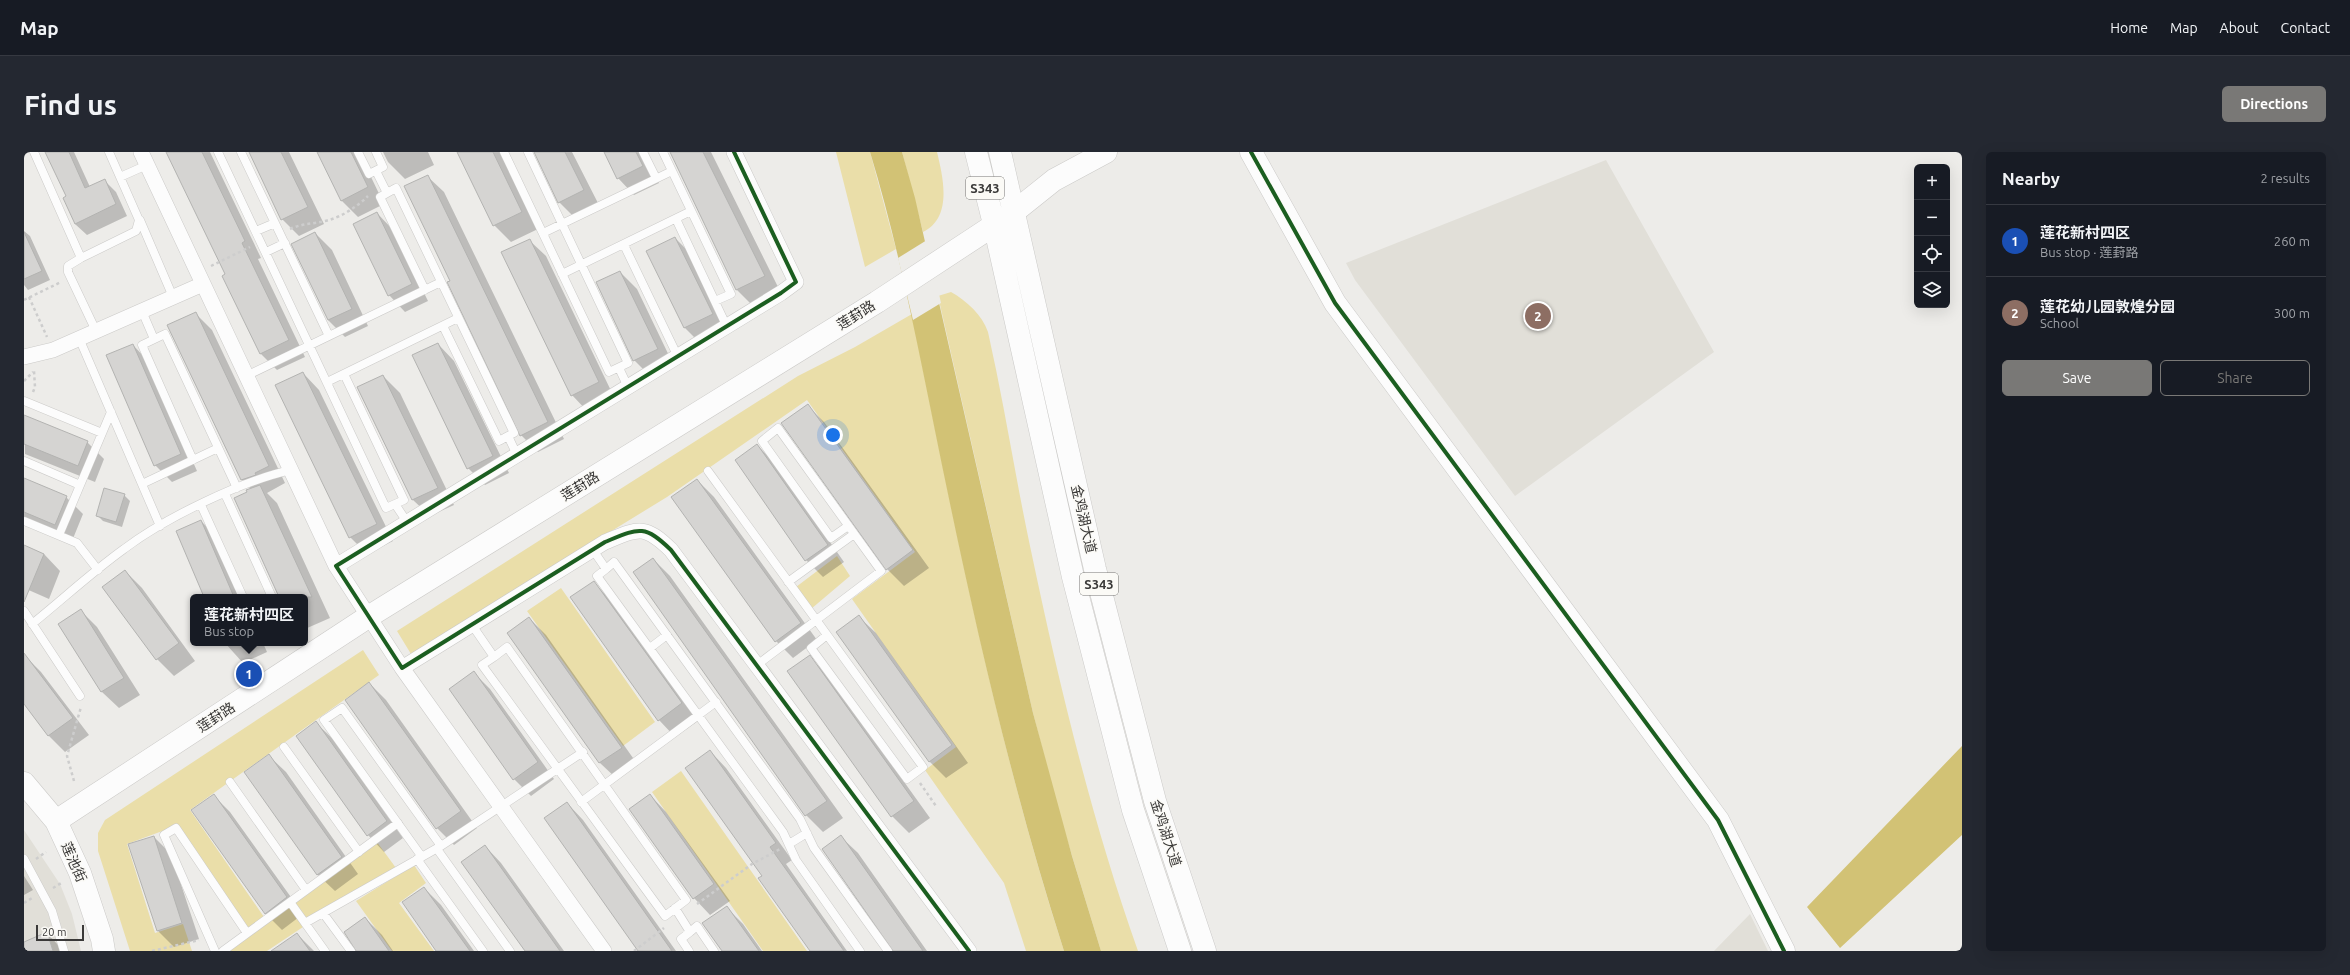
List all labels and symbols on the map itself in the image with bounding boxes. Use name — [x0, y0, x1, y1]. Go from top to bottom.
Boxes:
road number: S343 — [966, 177, 1004, 199]
street label: 莲葑路 — [834, 297, 878, 333]
pin: 2 — [1525, 301, 1551, 331]
your location — [823, 425, 843, 445]
street label: 莲葑路 — [558, 468, 602, 504]
street label: 金鸡湖大道 — [1068, 483, 1100, 555]
road number: S343 — [1080, 573, 1118, 595]
pin: 1 — [236, 659, 262, 689]
street label: 莲葑路 — [194, 699, 238, 735]
street label: 金鸡湖大道 — [1148, 797, 1184, 869]
street label: 莲池街 — [58, 840, 90, 884]
scale bar — [36, 923, 84, 942]

